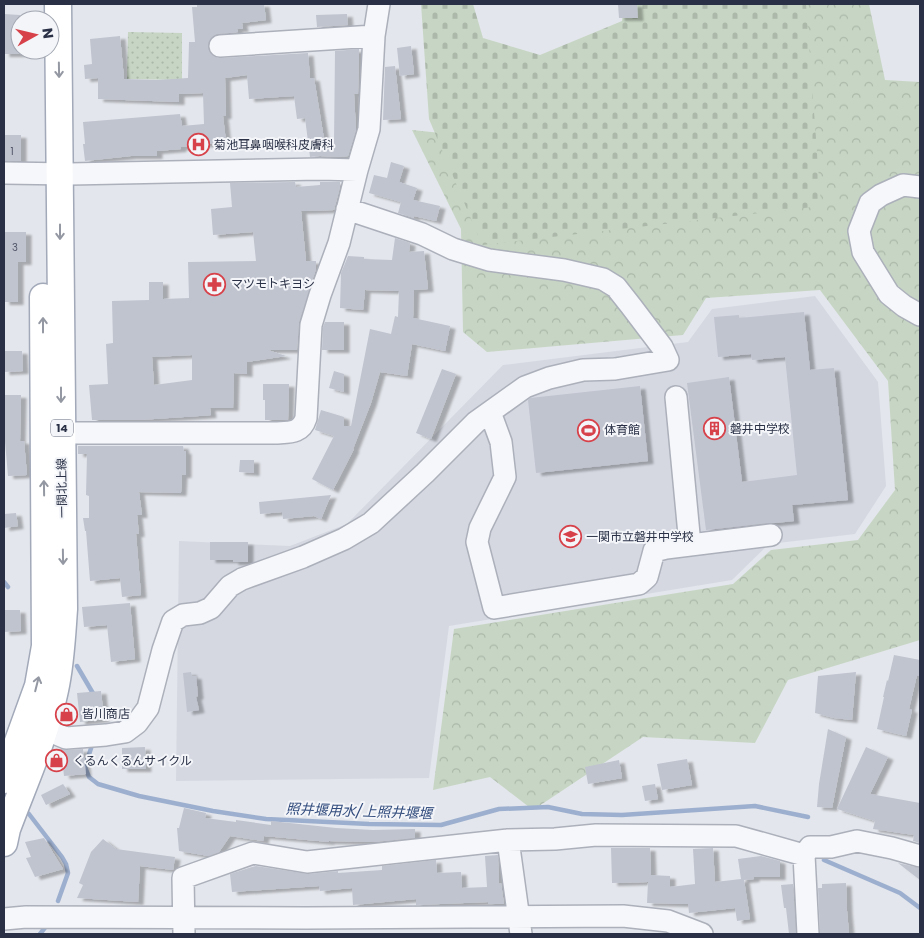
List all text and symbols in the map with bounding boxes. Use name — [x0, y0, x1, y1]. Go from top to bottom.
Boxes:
north arrow — [10, 10, 60, 60]
text: N — [37, 27, 59, 40]
one-way arrow — [54, 62, 64, 78]
hospital icon: 菊池耳鼻咽喉科皮膚科 — [186, 133, 210, 157]
place label: 菊池耳鼻咽喉科皮膚科 — [214, 136, 334, 153]
house number: 1 — [10, 144, 14, 159]
one-way arrow — [55, 224, 65, 240]
house number: 3 — [12, 240, 18, 255]
pharmacy icon: マツモトキヨシ — [203, 272, 227, 296]
place label: マツモトキヨシ — [231, 275, 315, 292]
one-way arrow — [38, 317, 48, 334]
one-way arrow — [56, 386, 66, 403]
building icon: 磐井中学校 — [702, 417, 726, 441]
sports icon: 体育館 — [576, 418, 600, 442]
road number: 14 — [51, 419, 73, 436]
place label: 磐井中学校 — [730, 420, 790, 437]
place label: 体育館 — [604, 421, 640, 438]
street label: 一関北上線 — [52, 458, 71, 518]
one-way arrow — [39, 480, 49, 496]
school or university icon: 一関市立磐井中学校 — [558, 525, 582, 549]
place label: 一関市立磐井中学校 — [586, 528, 694, 545]
one-way arrow — [58, 549, 68, 565]
one-way arrow — [33, 677, 42, 693]
shop icon: 皆川商店 — [54, 702, 78, 726]
place label: 皆川商店 — [82, 705, 130, 722]
shop icon: くるんくるんサイクル — [45, 749, 69, 773]
place label: くるんくるんサイクル — [73, 752, 192, 769]
water label: 照井堰用水/上照井堰堰 — [285, 798, 436, 824]

